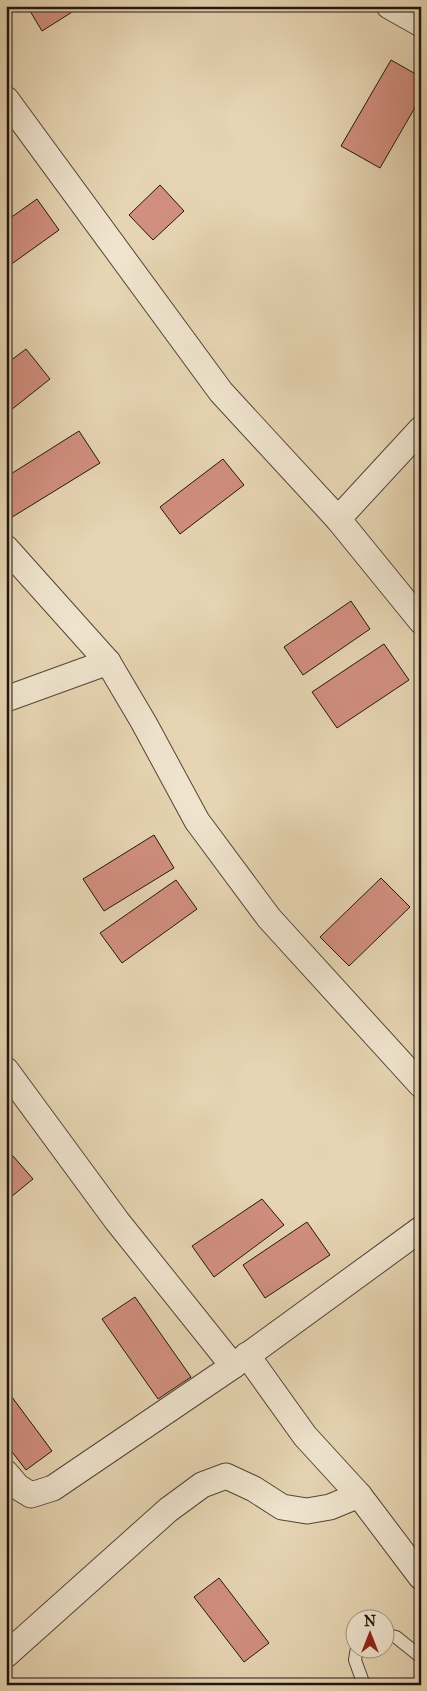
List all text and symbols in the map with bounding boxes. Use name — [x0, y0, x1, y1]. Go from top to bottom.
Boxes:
north arrow — [344, 1608, 394, 1658]
text: N — [364, 1613, 376, 1630]

